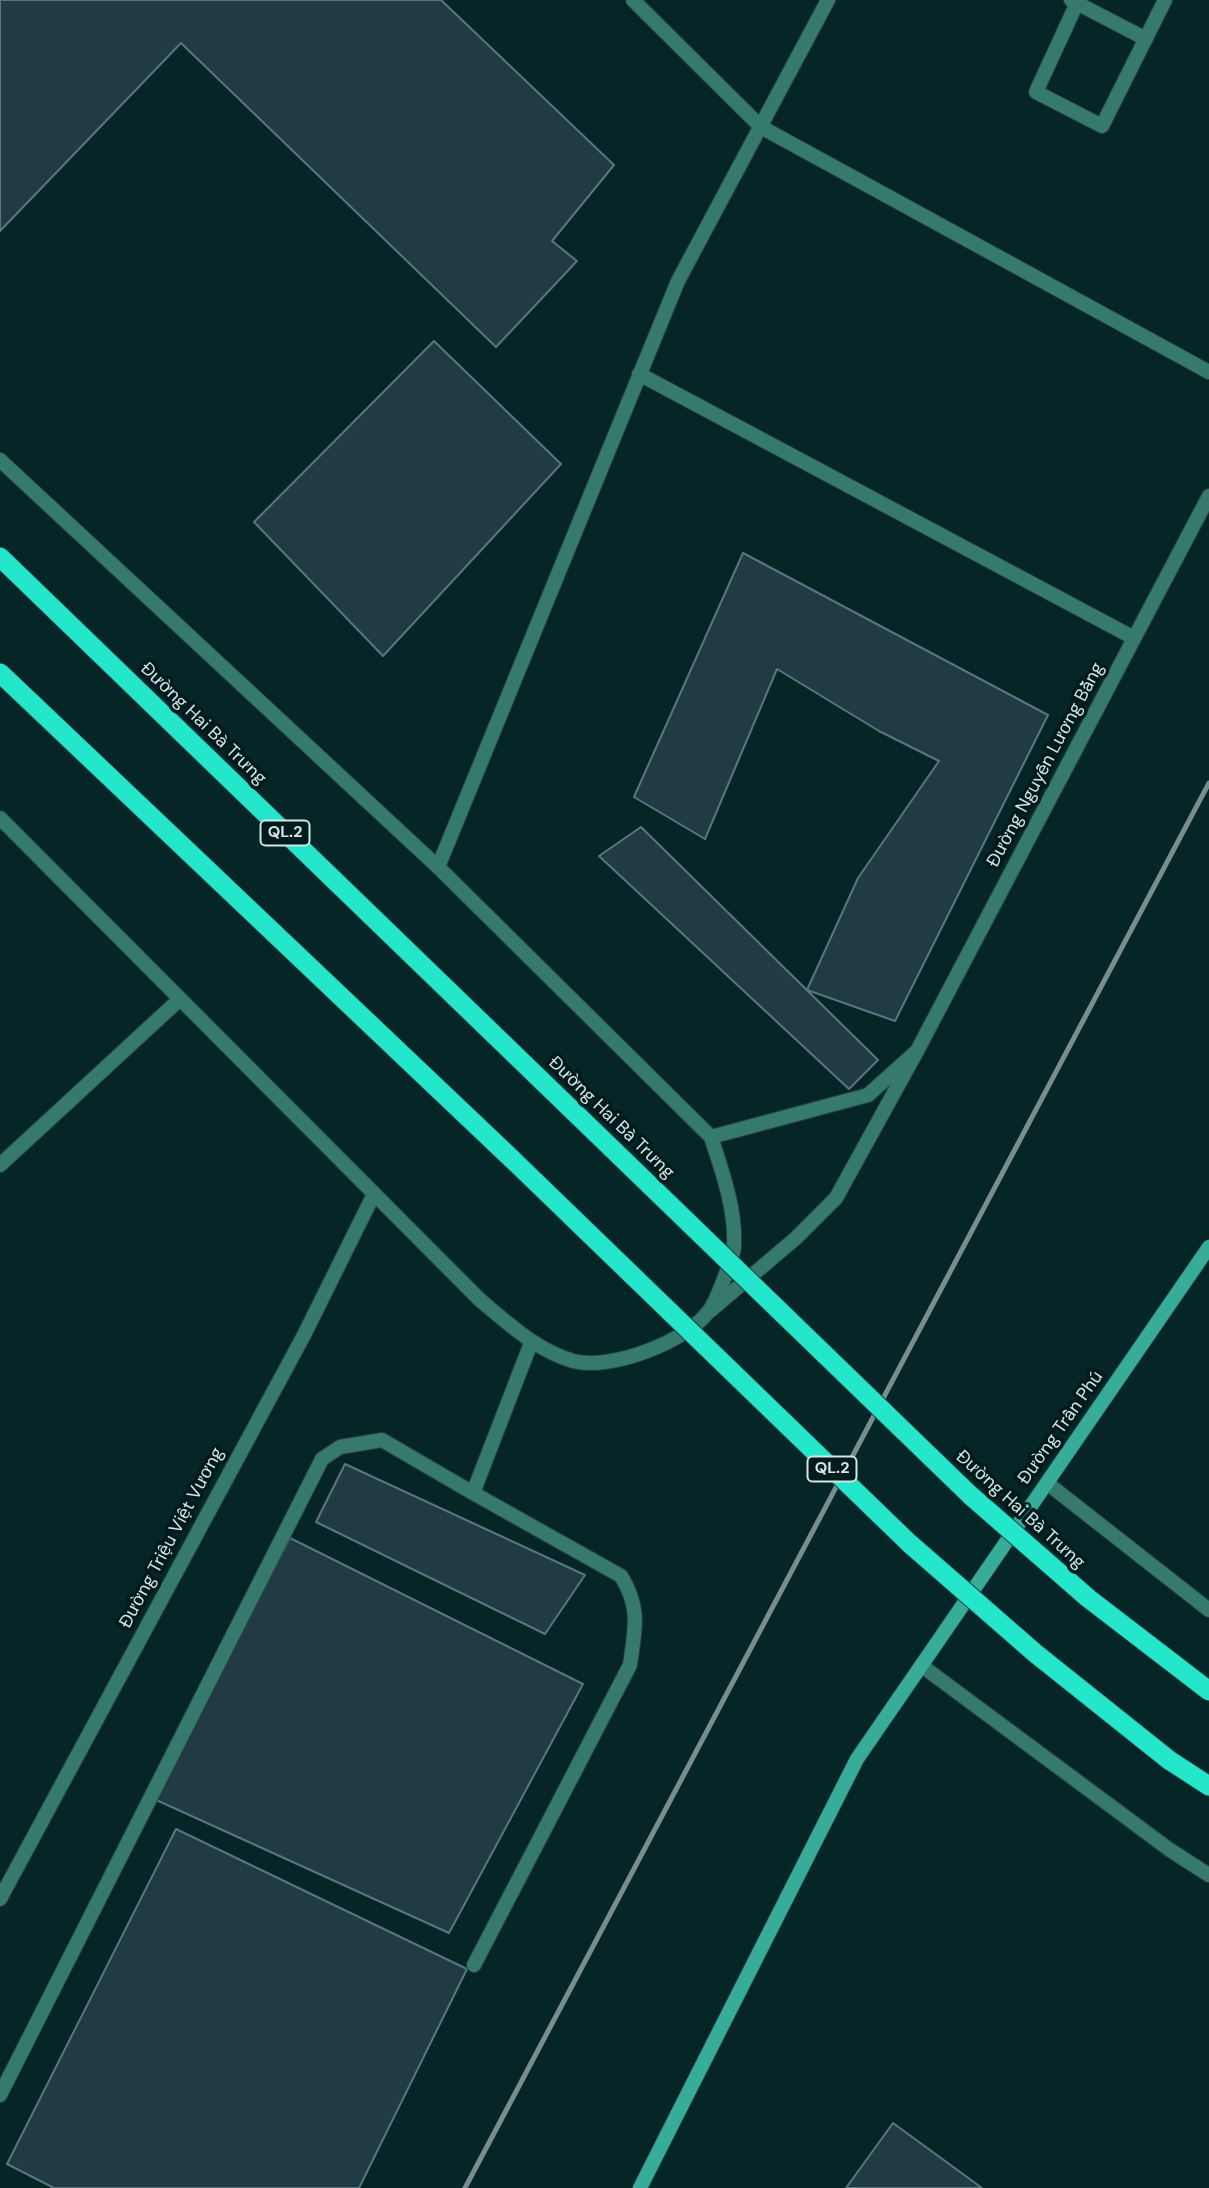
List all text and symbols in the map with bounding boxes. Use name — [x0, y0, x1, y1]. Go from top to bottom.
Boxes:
street label: Đường Hai Bà Trưng — [136, 658, 270, 790]
street label: Đường Nguyễn Lương Bằng — [983, 659, 1109, 871]
road number: QL.2 — [260, 820, 310, 846]
street label: Đường Hai Bà Trưng — [544, 1052, 678, 1184]
street label: Đường Trần Phú — [1014, 1367, 1108, 1489]
street label: Đường Triệu Việt Vương — [115, 1444, 229, 1632]
street label: Đường Hai Bà Trưng — [951, 1446, 1089, 1574]
road number: QL.2 — [808, 1456, 856, 1482]

